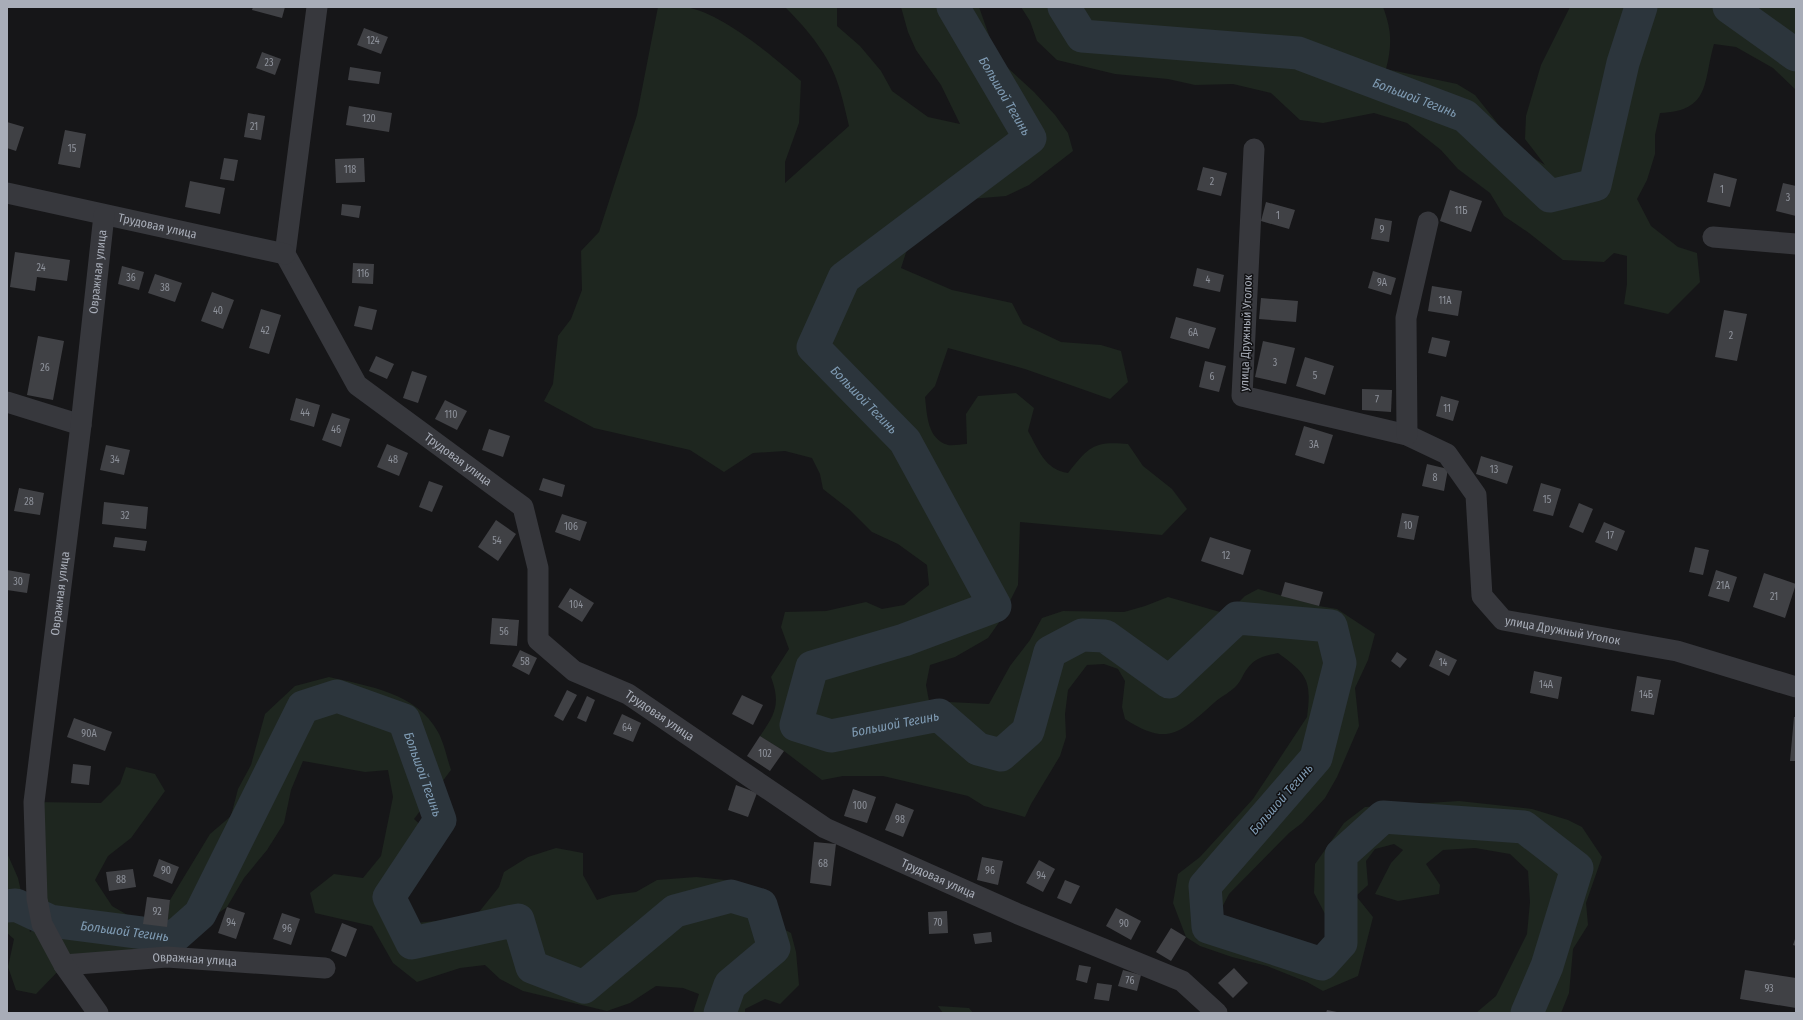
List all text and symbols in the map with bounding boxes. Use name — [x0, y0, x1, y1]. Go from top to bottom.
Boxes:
house number: 124 — [367, 35, 380, 47]
water label: Большой Тегинь — [976, 54, 1034, 138]
house number: 23 — [265, 57, 274, 69]
water label: Большой Тегинь — [1371, 74, 1459, 120]
house number: 120 — [362, 113, 376, 125]
house number: 21 — [250, 121, 258, 133]
house number: 15 — [68, 143, 77, 155]
house number: 118 — [344, 164, 356, 176]
house number: 2 — [1210, 176, 1215, 188]
house number: 1 — [1720, 184, 1724, 196]
house number: 3 — [1786, 192, 1791, 204]
house number: 11Б — [1455, 205, 1467, 217]
house number: 1 — [1276, 210, 1280, 222]
street label: Трудовая улица — [117, 211, 198, 241]
house number: 9 — [1380, 224, 1385, 236]
street label: Овражная улица — [86, 229, 109, 315]
house number: 24 — [36, 262, 46, 274]
house number: 116 — [357, 268, 369, 280]
house number: 36 — [126, 272, 136, 284]
house number: 4 — [1206, 274, 1211, 286]
street label: улица Дружный Уголок — [1237, 274, 1255, 392]
house number: 9А — [1377, 277, 1388, 289]
house number: 38 — [160, 282, 170, 294]
house number: 11А — [1439, 295, 1452, 307]
house number: 40 — [213, 305, 223, 317]
house number: 42 — [260, 325, 270, 337]
house number: 6А — [1188, 327, 1199, 339]
house number: 2 — [1729, 330, 1734, 342]
house number: 3 — [1273, 357, 1278, 369]
house number: 26 — [40, 362, 50, 374]
water label: Большой Тегинь — [828, 363, 901, 437]
house number: 5 — [1313, 370, 1318, 382]
house number: 6 — [1210, 371, 1215, 383]
house number: 7 — [1375, 394, 1379, 406]
house number: 11 — [1443, 403, 1451, 415]
house number: 44 — [300, 407, 310, 419]
house number: 110 — [445, 409, 457, 421]
house number: 46 — [331, 424, 341, 436]
street label: Трудовая улица — [422, 430, 495, 489]
house number: 3А — [1309, 439, 1320, 451]
house number: 34 — [110, 454, 120, 466]
house number: 48 — [388, 454, 398, 466]
house number: 13 — [1490, 464, 1499, 476]
house number: 8 — [1433, 472, 1438, 484]
house number: 15 — [1543, 494, 1552, 506]
house number: 28 — [24, 496, 34, 508]
house number: 32 — [121, 510, 130, 522]
house number: 10 — [1403, 520, 1413, 532]
house number: 106 — [564, 521, 578, 533]
house number: 17 — [1606, 530, 1614, 542]
house number: 54 — [492, 535, 502, 547]
house number: 12 — [1222, 550, 1231, 562]
street label: Овражная улица — [48, 551, 72, 636]
house number: 30 — [13, 576, 23, 588]
house number: 21А — [1716, 580, 1730, 592]
house number: 21 — [1770, 591, 1778, 603]
house number: 104 — [569, 599, 583, 611]
street label: улица Дружный Уголок — [1504, 613, 1622, 648]
house number: 56 — [499, 626, 509, 638]
house number: 58 — [520, 656, 530, 668]
house number: 14 — [1439, 657, 1448, 669]
house number: 14А — [1539, 679, 1554, 691]
street label: Трудовая улица — [623, 687, 697, 744]
house number: 14Б — [1639, 689, 1653, 701]
water label: Большой Тегинь — [850, 708, 940, 739]
house number: 64 — [622, 722, 632, 734]
house number: 90А — [81, 728, 97, 740]
water label: Большой Тегинь — [401, 730, 446, 819]
house number: 102 — [758, 748, 772, 760]
water label: Большой Тегинь — [1246, 761, 1316, 837]
house number: 100 — [853, 800, 867, 812]
house number: 98 — [895, 814, 905, 826]
street label: Трудовая улица — [899, 856, 978, 901]
house number: 68 — [818, 858, 828, 870]
house number: 90 — [161, 865, 171, 877]
house number: 96 — [985, 865, 995, 877]
house number: 94 — [1036, 870, 1046, 882]
house number: 88 — [116, 874, 126, 886]
house number: 92 — [152, 906, 162, 918]
house number: 94 — [226, 917, 236, 929]
house number: 70 — [933, 917, 943, 929]
water label: Большой Тегинь — [80, 918, 170, 944]
house number: 90 — [1119, 918, 1129, 930]
house number: 96 — [282, 923, 292, 935]
street label: Овражная улица — [152, 950, 237, 969]
house number: 76 — [1126, 975, 1134, 987]
house number: 93 — [1764, 983, 1774, 995]

